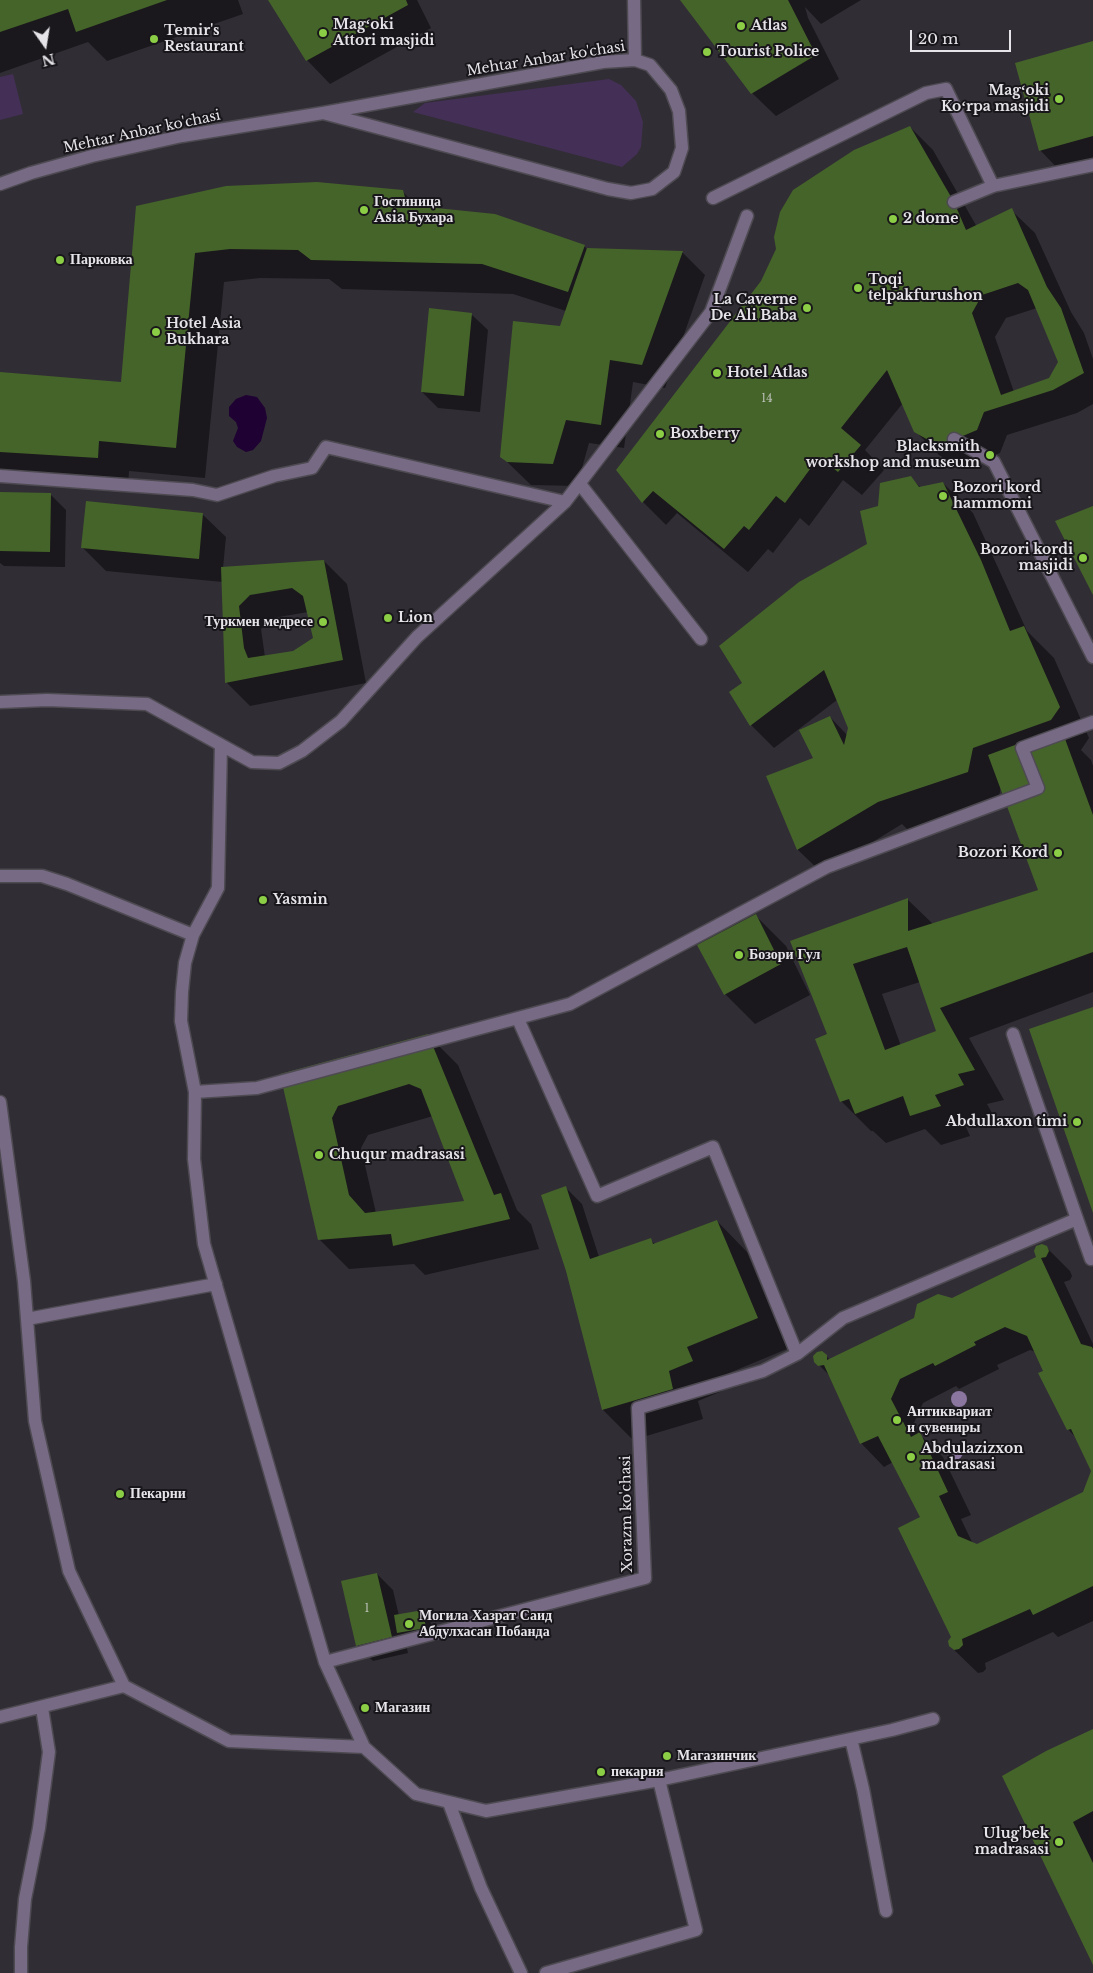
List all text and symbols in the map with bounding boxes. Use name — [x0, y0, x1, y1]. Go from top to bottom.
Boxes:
place label: Magʻoki Attori masjidi — [333, 17, 434, 49]
place label: Atlas — [751, 18, 787, 34]
north arrow — [20, 20, 70, 70]
marker: Atlas — [735, 20, 747, 32]
scale bar — [913, 20, 1014, 52]
place label: Temir's Restaurant — [164, 23, 244, 56]
marker: Magʻoki Attori masjidi — [317, 27, 329, 39]
text: 20 m — [918, 29, 958, 48]
marker: Temir's Restaurant — [148, 33, 160, 45]
street label: Mehtar Anbar ko'chasi — [466, 38, 626, 80]
place label: Tourist Police — [717, 44, 819, 60]
marker: Tourist Police — [701, 46, 713, 58]
text: N — [40, 49, 57, 70]
place label: Magʻoki Koʻrpa masjidi — [941, 83, 1049, 115]
marker: Magʻoki Koʻrpa masjidi — [1053, 93, 1065, 105]
street label: Mehtar Anbar ko'chasi — [62, 107, 222, 157]
place label: Гостиница Asia Бухара — [374, 194, 453, 226]
marker: Гостиница Asia Бухара — [358, 204, 370, 216]
place label: 2 dome — [903, 211, 958, 227]
marker: 2 dome — [887, 213, 899, 225]
place label: Парковка — [70, 252, 133, 268]
marker: Парковка — [54, 254, 66, 266]
place label: Toqi telpakfurushon — [868, 272, 983, 304]
marker: Toqi telpakfurushon — [852, 282, 864, 294]
place label: La Caverne De Ali Baba — [710, 292, 797, 324]
marker: La Caverne De Ali Baba — [801, 302, 813, 314]
place label: Hotel Asia Bukhara — [166, 316, 241, 348]
marker: Hotel Asia Bukhara — [150, 326, 162, 338]
place label: Hotel Atlas — [727, 365, 807, 381]
marker: Hotel Atlas — [711, 367, 723, 379]
house number: 14 — [761, 392, 773, 406]
place label: Boxberry — [670, 426, 740, 442]
marker: Boxberry — [654, 428, 666, 440]
place label: Blacksmith workshop and museum — [806, 439, 980, 472]
marker: Blacksmith workshop and museum — [984, 449, 996, 461]
place label: Bozori kord hammomi — [953, 480, 1041, 512]
marker: Bozori kord hammomi — [937, 490, 949, 502]
place label: Bozori kordi masjidi — [980, 542, 1073, 574]
marker: Bozori kordi masjidi — [1077, 552, 1089, 564]
place label: Lion — [398, 610, 433, 626]
marker: Lion — [382, 612, 394, 624]
place label: Туркмен медресе — [205, 614, 313, 630]
marker: Туркмен медресе — [317, 616, 329, 628]
place label: Bozori Kord — [958, 845, 1048, 861]
marker: Bozori Kord — [1052, 847, 1064, 859]
place label: Yasmin — [273, 892, 328, 908]
marker: Yasmin — [257, 894, 269, 906]
place label: Бозори Гул — [749, 947, 820, 963]
marker: Бозори Гул — [733, 949, 745, 961]
place label: Abdullaxon timi — [946, 1114, 1067, 1130]
marker: Abdullaxon timi — [1071, 1116, 1083, 1128]
place label: Chuqur madrasasi — [329, 1147, 465, 1163]
marker: Chuqur madrasasi — [313, 1149, 325, 1161]
place label: Антиквариат и сувениры — [907, 1404, 992, 1436]
marker: Антиквариат и сувениры — [891, 1414, 903, 1426]
place label: Abdulazizxon madrasasi — [921, 1441, 1024, 1474]
marker: Abdulazizxon madrasasi — [905, 1451, 917, 1463]
street label: Xorazm ko'chasi — [618, 1455, 636, 1573]
place label: Пекарни — [130, 1486, 186, 1502]
marker: Пекарни — [114, 1488, 126, 1500]
house number: 1 — [365, 1602, 369, 1616]
place label: Могила Хазрат Саид Абдулхасан Побанда — [419, 1608, 552, 1640]
marker: Могила Хазрат Саид Абдулхасан Побанда — [403, 1618, 415, 1630]
place label: Магазин — [375, 1700, 430, 1716]
marker: Магазин — [359, 1702, 371, 1714]
place label: Магазинчик — [677, 1748, 756, 1764]
marker: Магазинчик — [661, 1750, 673, 1762]
place label: пекарня — [611, 1764, 664, 1780]
marker: пекарня — [595, 1766, 607, 1778]
place label: Ulug'bek madrasasi — [975, 1826, 1049, 1858]
marker: Ulug'bek madrasasi — [1053, 1836, 1065, 1848]

